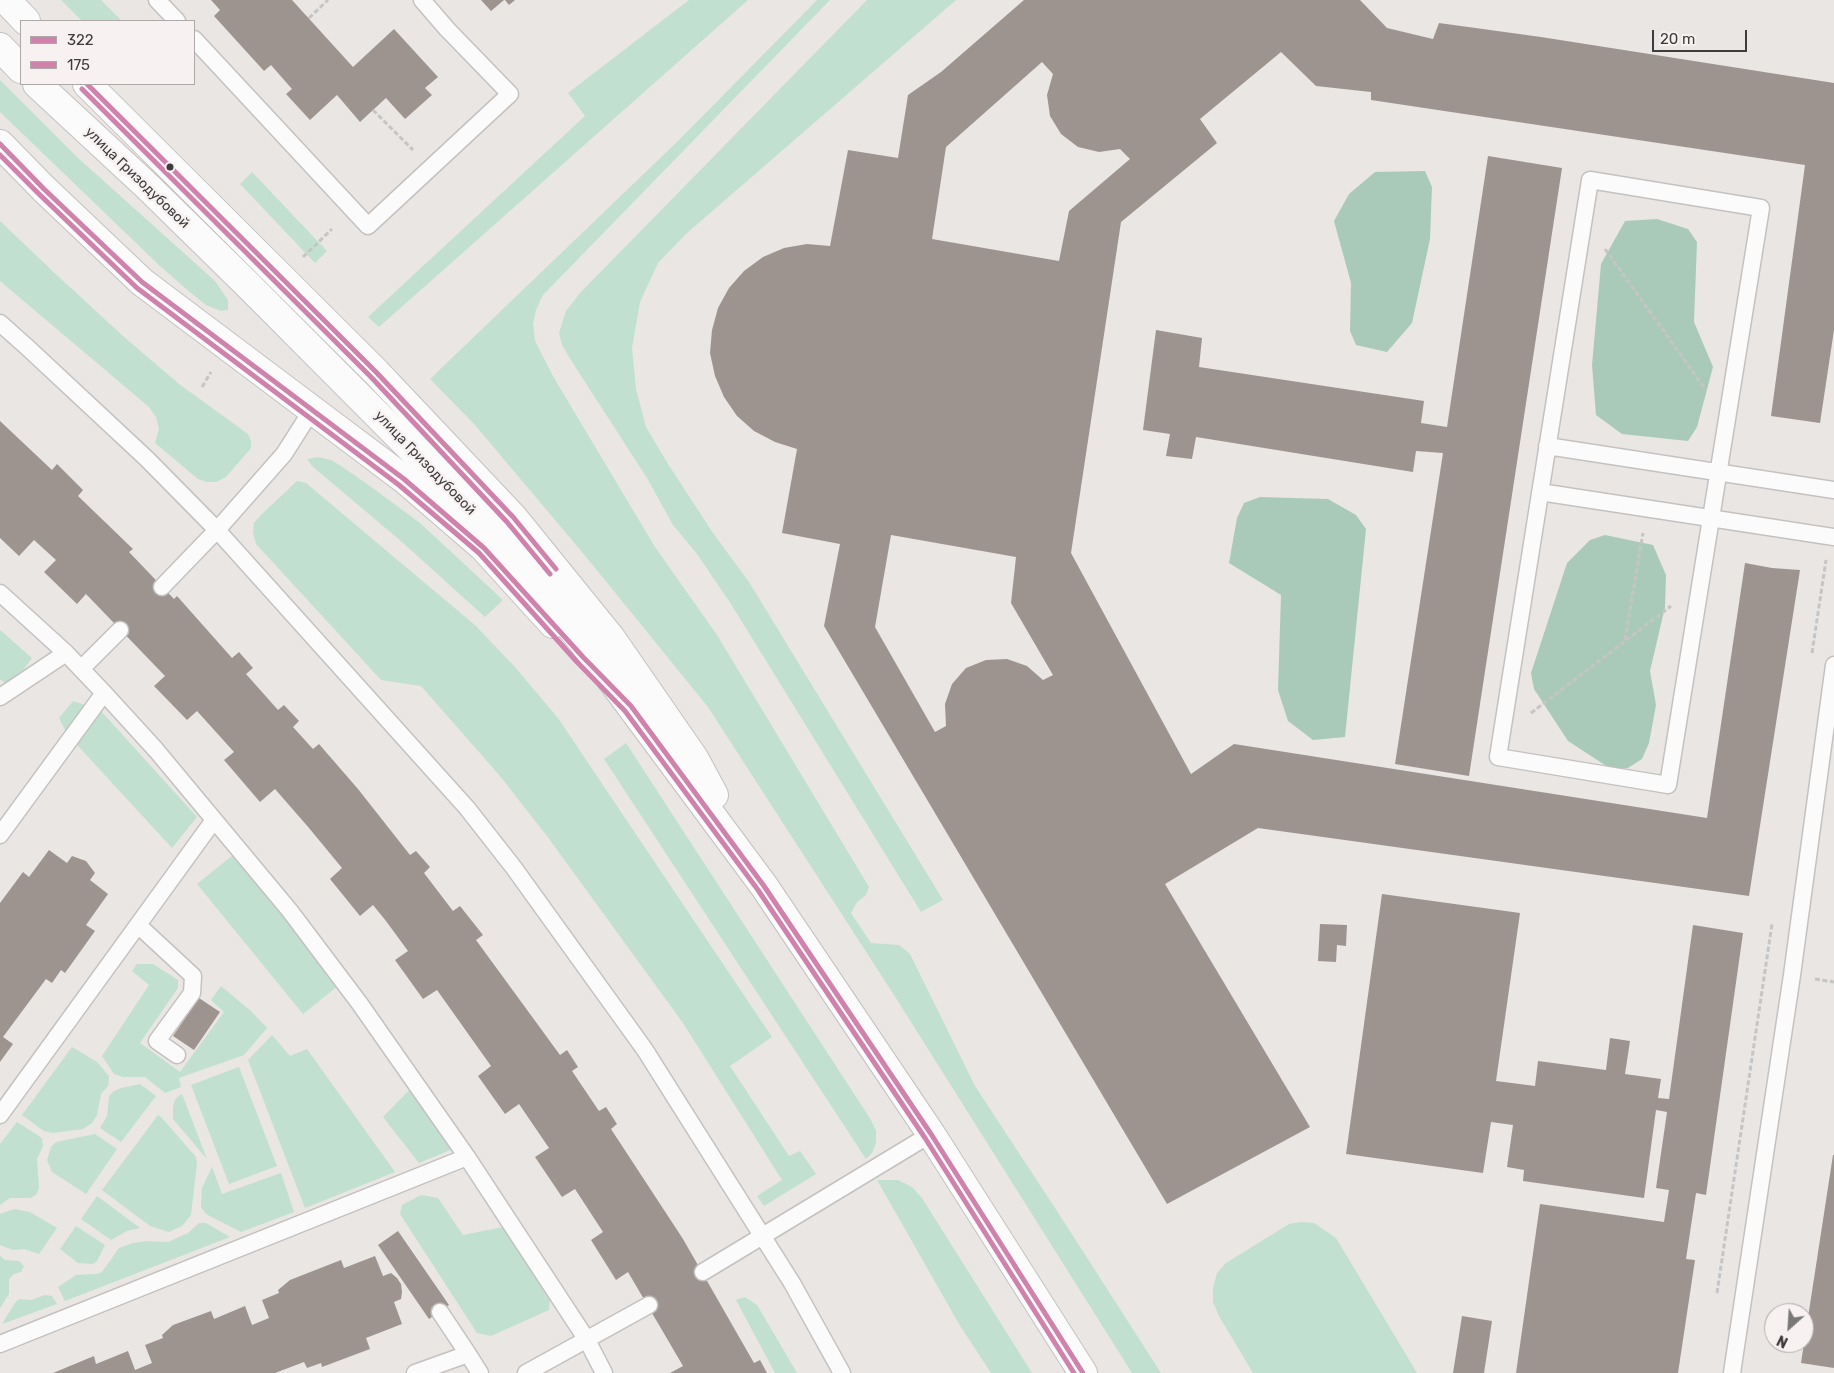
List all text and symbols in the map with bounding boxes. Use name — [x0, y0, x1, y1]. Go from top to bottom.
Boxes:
legend — [20, 20, 195, 85]
scale bar — [1654, 20, 1749, 52]
text: 20 m — [1660, 30, 1695, 48]
text: 322 — [67, 31, 94, 49]
text: 175 — [67, 56, 90, 74]
street label: улица Гризодубовой — [81, 124, 193, 232]
unlabelled marker — [165, 162, 175, 172]
street label: улица Гризодубовой — [371, 407, 479, 519]
north arrow — [1764, 1303, 1814, 1353]
text: N — [1774, 1331, 1791, 1351]

